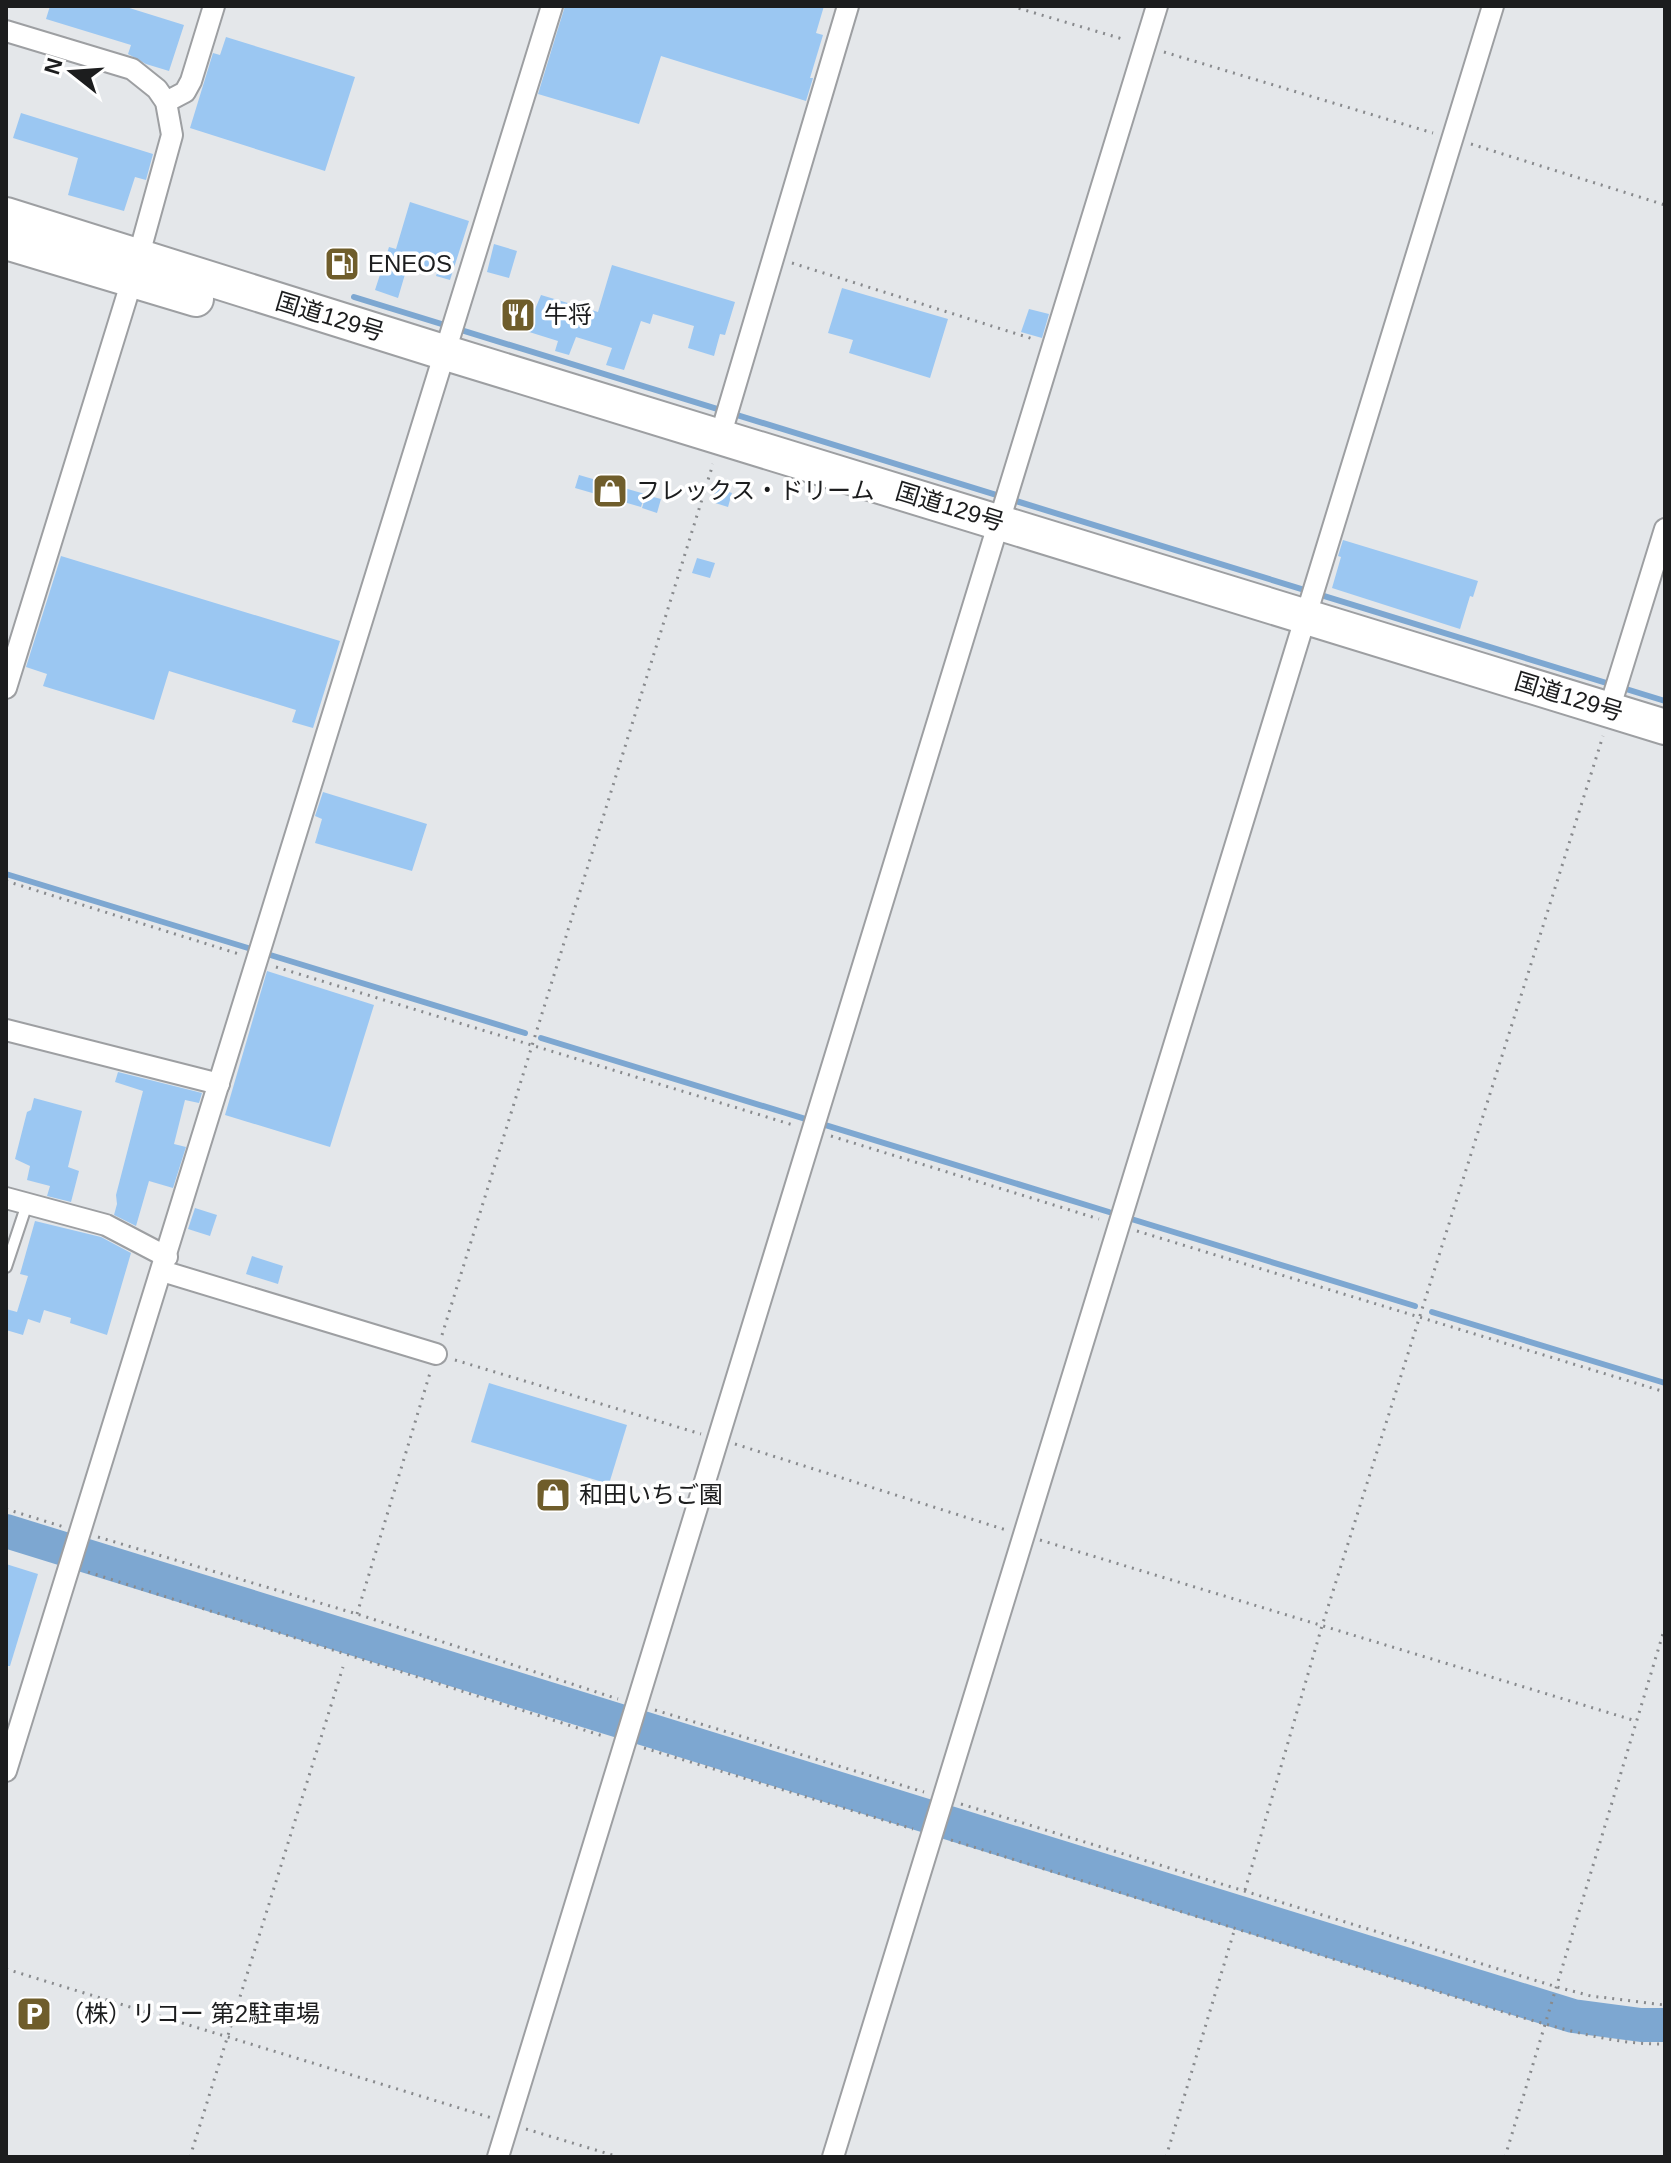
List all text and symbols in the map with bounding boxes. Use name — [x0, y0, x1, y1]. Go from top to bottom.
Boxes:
north arrow — [32, 32, 112, 112]
text: N — [39, 55, 68, 78]
fuel station icon: ENEOS — [323, 245, 361, 283]
place label: ENEOS — [368, 250, 452, 277]
street label: 国道129号 — [273, 287, 388, 346]
restaurant icon: 牛将 — [499, 296, 537, 334]
place label: 牛将 — [544, 301, 592, 328]
shop icon: フレックス・ドリーム — [591, 472, 629, 510]
place label: フレックス・ドリーム — [636, 477, 875, 504]
street label: 国道129号 — [893, 477, 1008, 536]
street label: 国道129号 — [1512, 667, 1627, 726]
shop icon: 和田いちご園 — [534, 1476, 572, 1514]
place label: 和田いちご園 — [579, 1481, 723, 1508]
parking icon: （株）リコー 第2駐車場 — [15, 1995, 53, 2033]
place label: （株）リコー 第2駐車場 — [60, 2000, 320, 2027]

